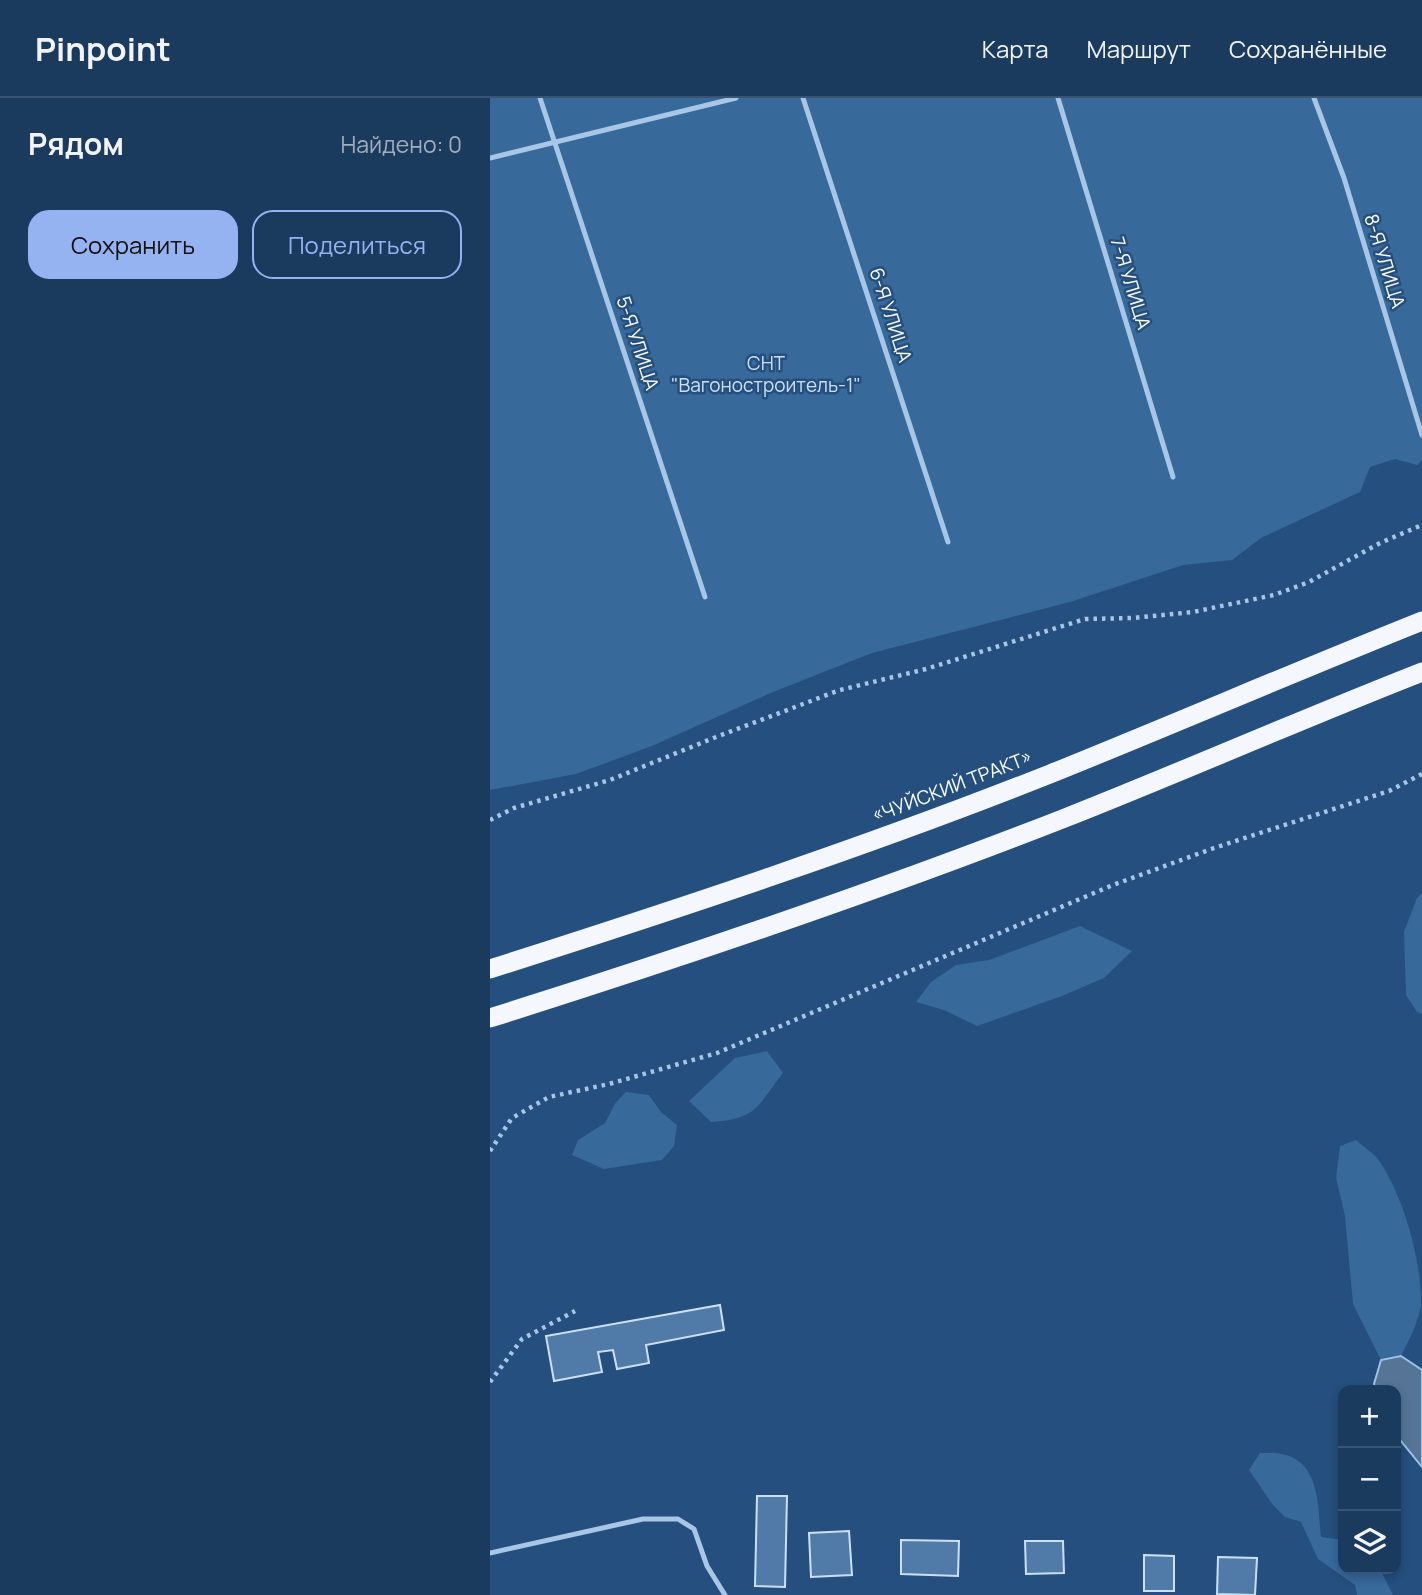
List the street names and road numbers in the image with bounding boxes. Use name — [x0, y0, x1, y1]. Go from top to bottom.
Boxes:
street label: 8-Я УЛИЦА — [1358, 211, 1412, 311]
street label: 7-Я УЛИЦА — [1105, 234, 1157, 332]
street label: 6-Я УЛИЦА — [863, 264, 919, 366]
street label: 5-Я УЛИЦА — [611, 293, 665, 393]
street label: «ЧУЙСКИЙ ТРАКТ» — [868, 744, 1036, 828]

